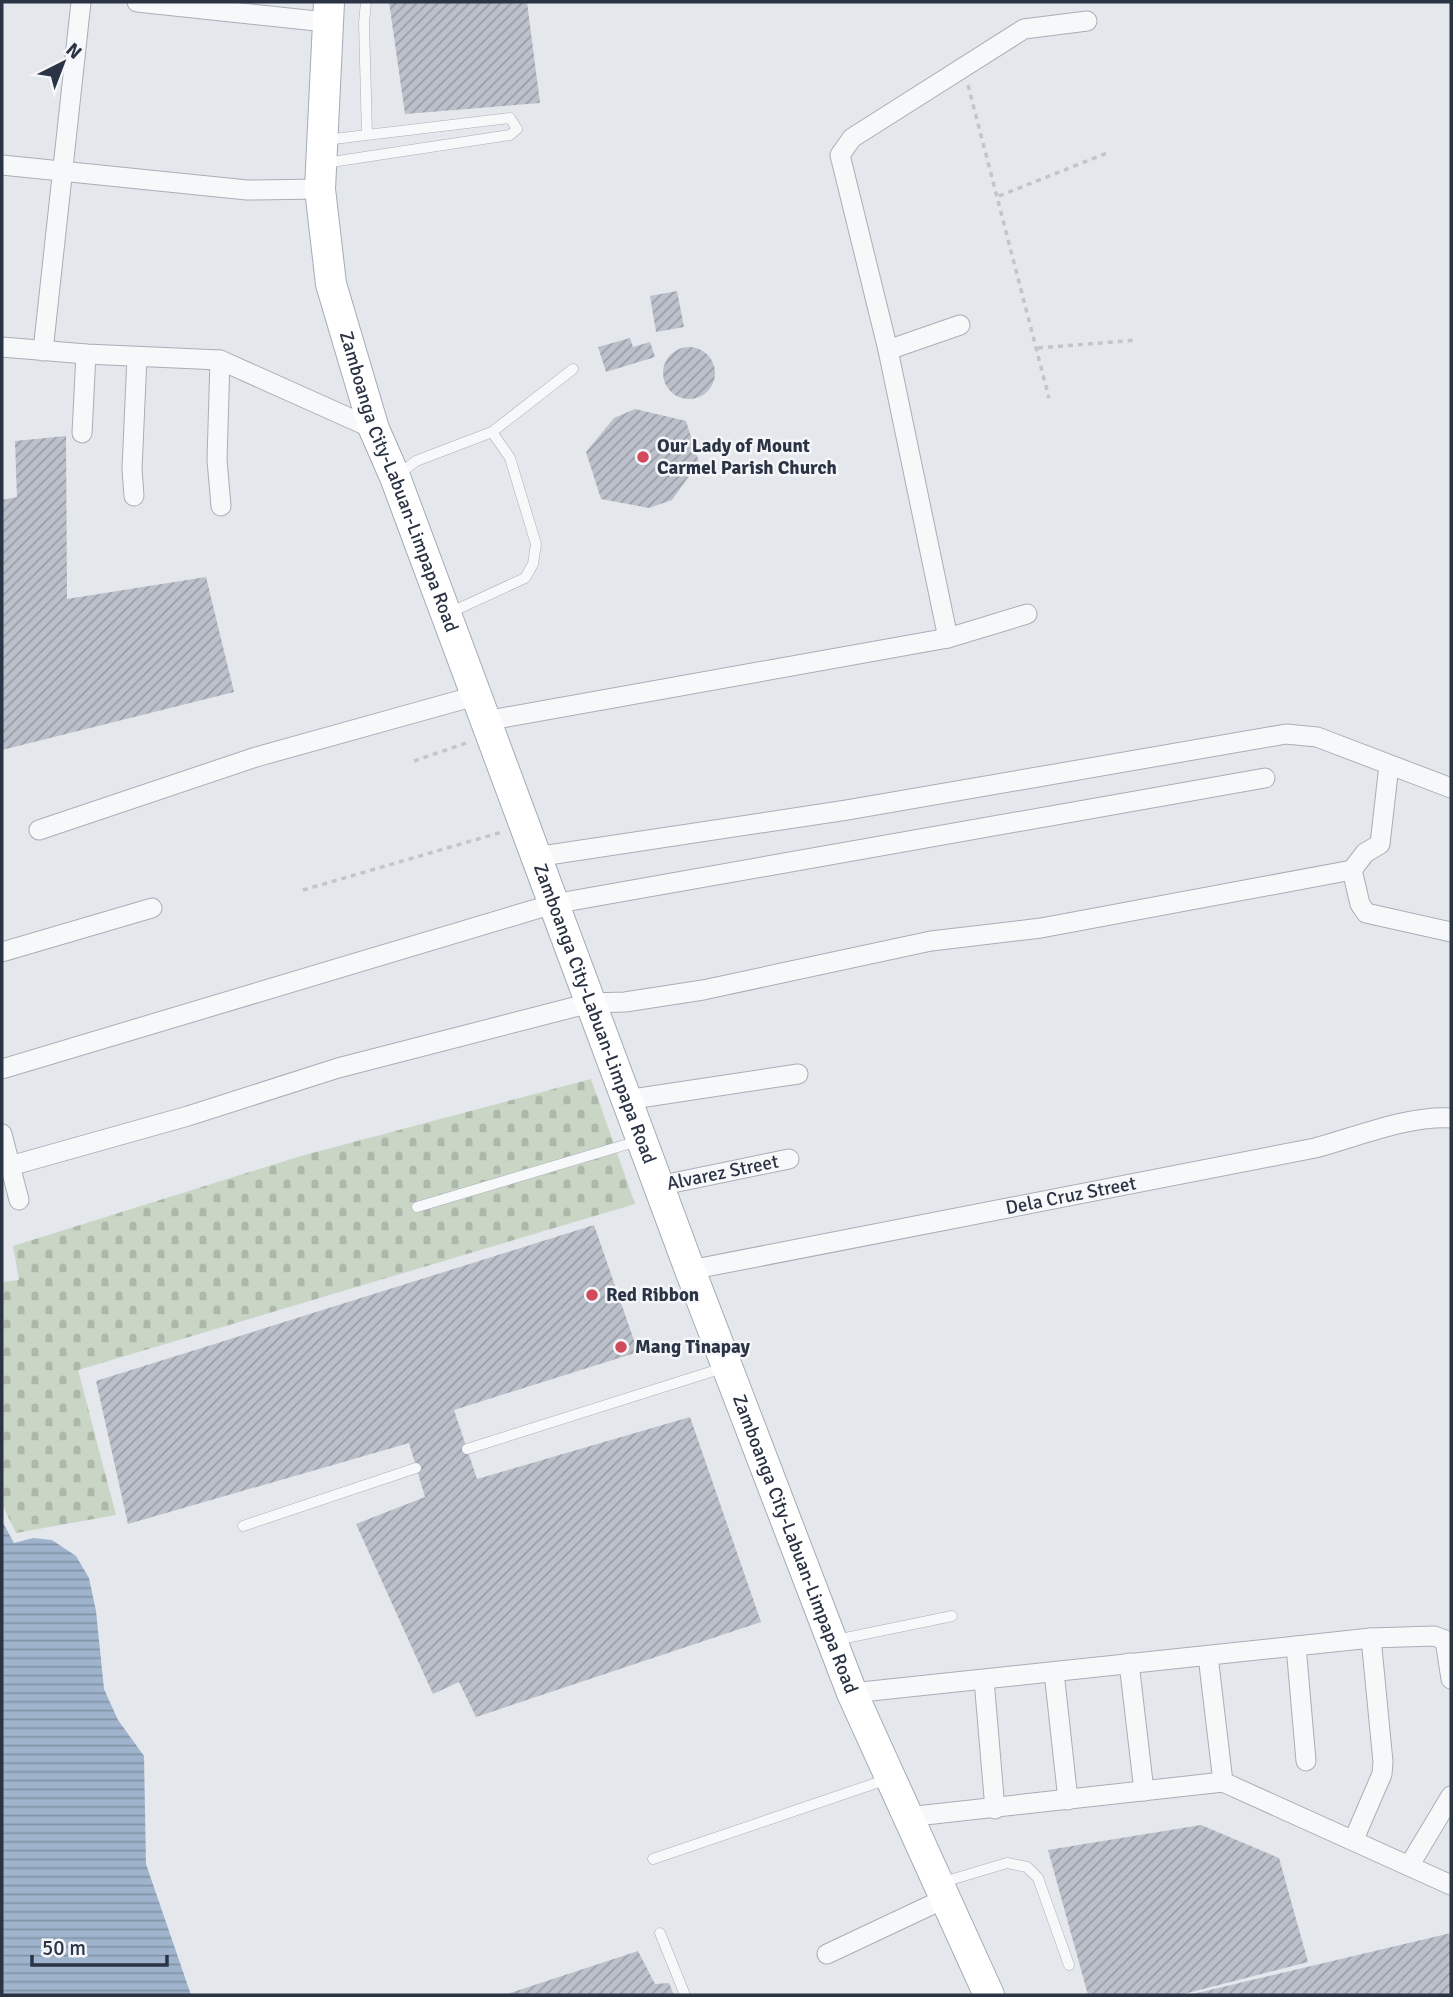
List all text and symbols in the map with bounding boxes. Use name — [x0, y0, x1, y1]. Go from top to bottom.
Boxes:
north arrow — [28, 28, 98, 98]
text: N — [61, 38, 87, 64]
street label: Zamboanga City-Labuan-Limpapa Road — [334, 328, 464, 636]
place label: Our Lady of Mount Carmel Parish Church — [657, 434, 837, 480]
marker: Our Lady of Mount Carmel Parish Church — [635, 449, 651, 465]
street label: Zamboanga City-Labuan-Limpapa Road — [528, 860, 661, 1167]
street label: Alvarez Street — [665, 1149, 781, 1196]
street label: Dela Cruz Street — [1004, 1171, 1138, 1220]
place label: Red Ribbon — [606, 1283, 699, 1307]
marker: Red Ribbon — [584, 1287, 600, 1303]
place label: Mang Tinapay — [635, 1335, 751, 1359]
marker: Mang Tinapay — [613, 1339, 629, 1355]
street label: Zamboanga City-Labuan-Limpapa Road — [727, 1391, 863, 1697]
scale bar — [32, 1924, 166, 1968]
text: 50 m — [42, 1935, 86, 1961]

